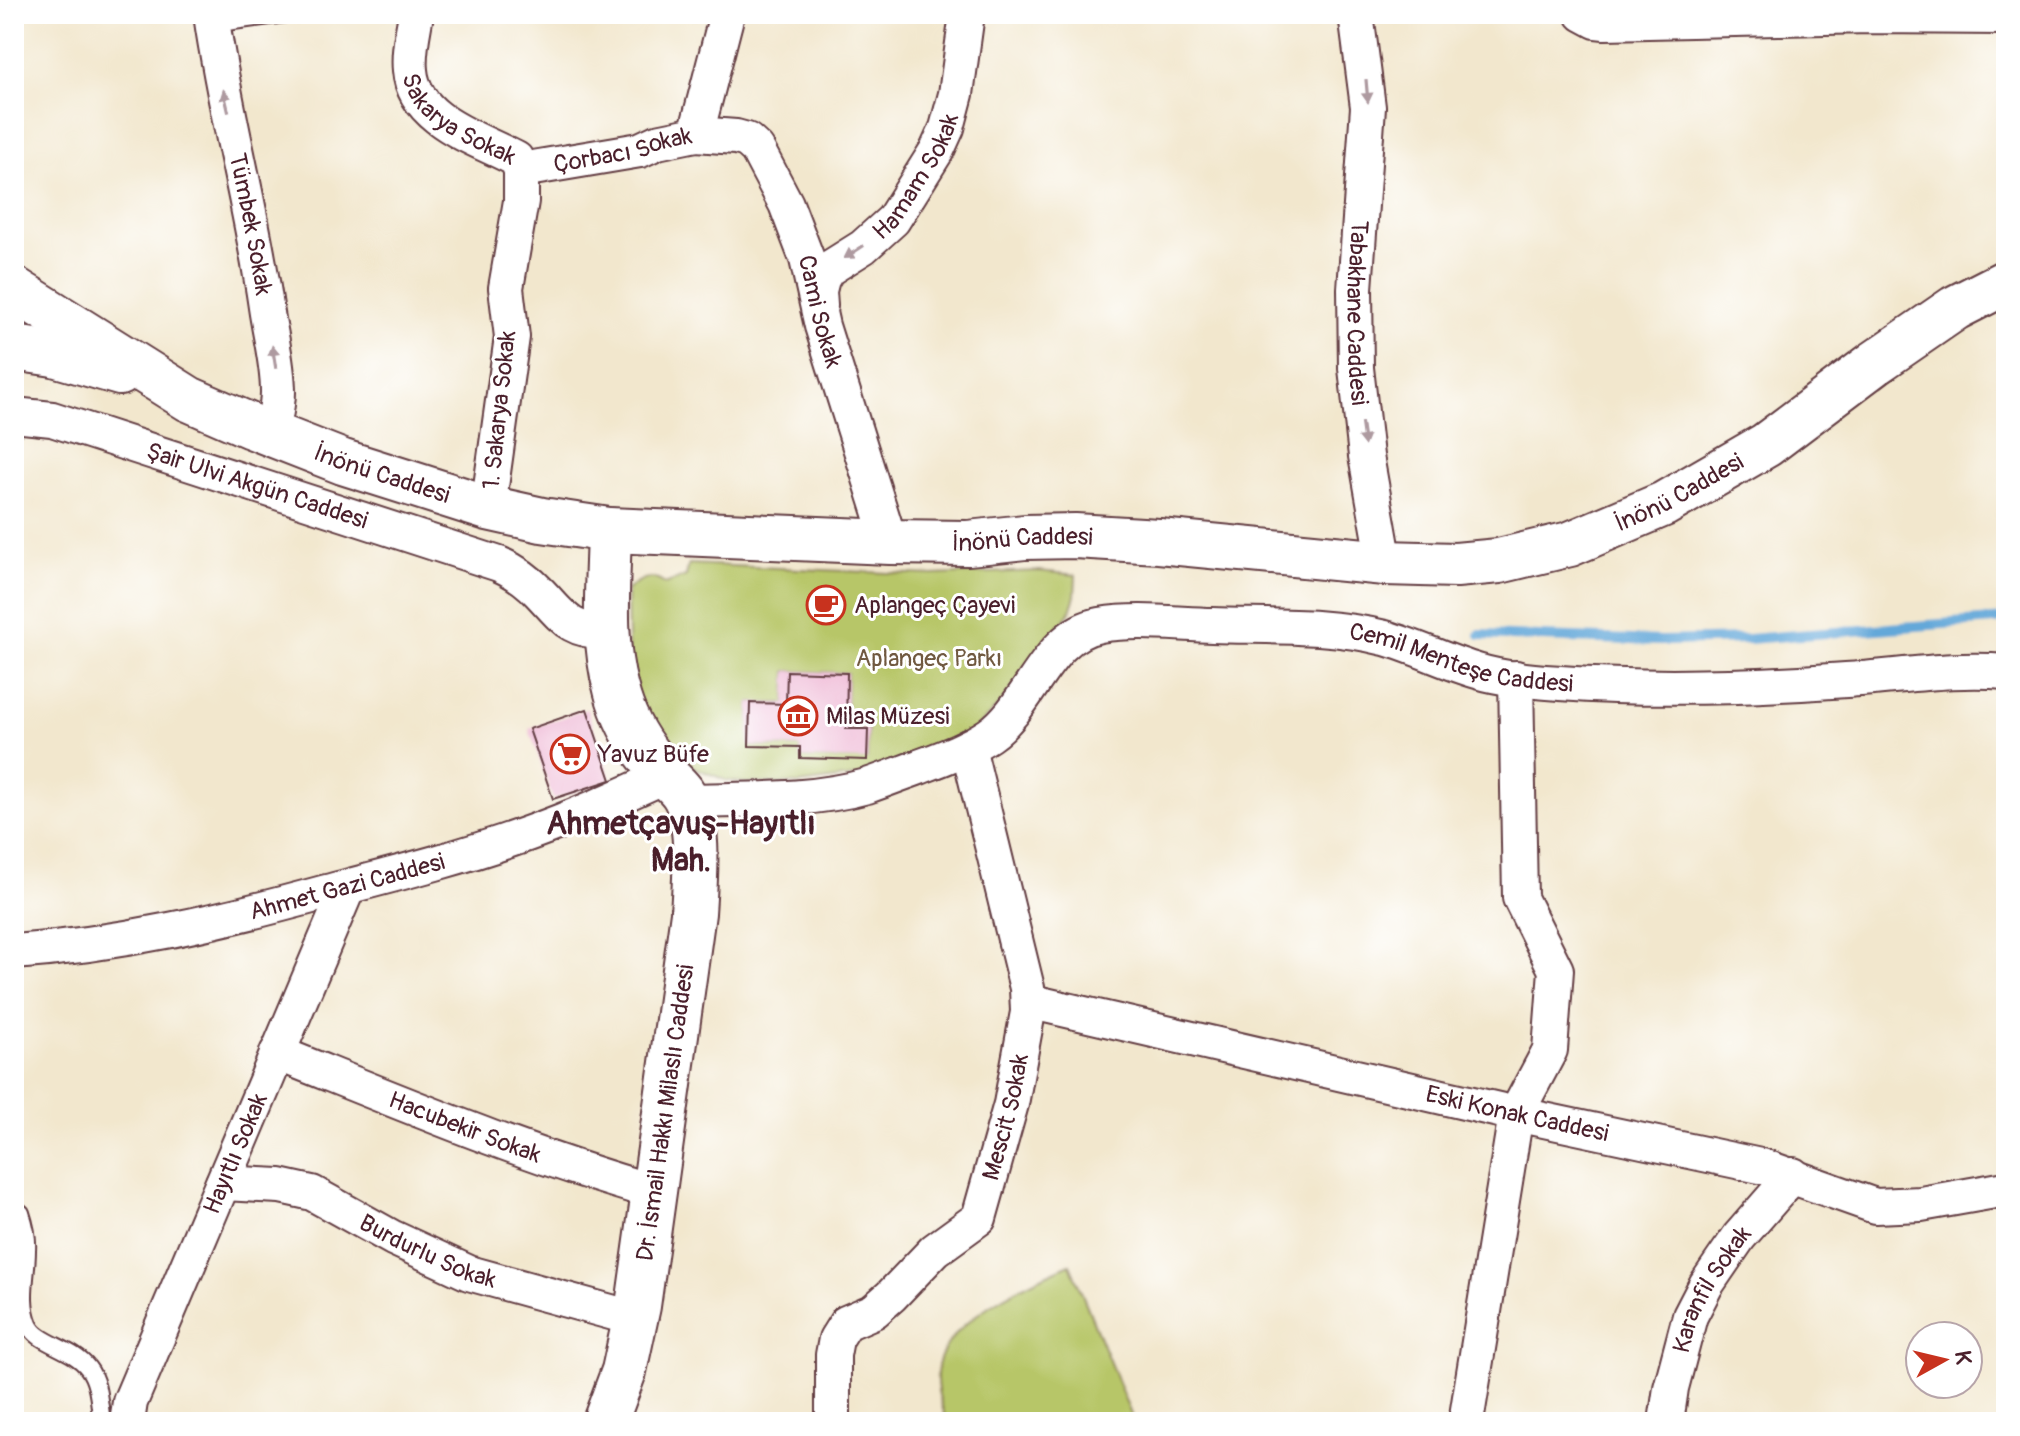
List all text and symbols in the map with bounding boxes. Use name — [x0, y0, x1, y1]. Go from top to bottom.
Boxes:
street label: Sakarya Sokak — [395, 70, 521, 172]
one-way arrow — [1361, 79, 1374, 104]
one-way arrow — [219, 89, 232, 114]
street label: Hamam Sokak — [867, 111, 965, 246]
street label: Çorbacı Sokak — [551, 121, 695, 179]
street label: Tümbek Sokak — [222, 151, 278, 297]
street label: Tabakhane Caddesi — [1340, 219, 1374, 407]
one-way arrow — [843, 245, 864, 260]
street label: Cami Sokak — [792, 253, 848, 371]
street label: 1. Sakarya Sokak — [477, 329, 522, 491]
one-way arrow — [267, 344, 280, 369]
one-way arrow — [1357, 422, 1370, 447]
street label: Şair Ulvi Akgün Caddesi — [143, 437, 371, 535]
street label: İnönü Caddesi — [310, 438, 454, 510]
street label: İnönü Caddesi — [1611, 447, 1749, 538]
street label: İnönü Caddesi — [952, 522, 1094, 558]
cafe icon: Aplangeç Çayevi — [805, 584, 847, 626]
place label: Aplangeç Çayevi — [854, 591, 1015, 620]
street label: Cemil Menteşe Caddesi — [1347, 617, 1574, 699]
park label: Aplangeç Parkı — [856, 644, 1002, 673]
museum icon: Milas Müzesi — [777, 695, 819, 737]
place label: Milas Müzesi — [826, 702, 949, 731]
supermarket icon: Yavuz Büfe — [549, 733, 591, 775]
place label: Yavuz Büfe — [597, 740, 709, 769]
district label: Ahmetçavuş-Hayıtlı Mah. — [546, 804, 816, 881]
street label: Ahmet Gazi Caddesi — [247, 847, 448, 927]
street label: Dr. İsmail Hakkı Milaslı Caddesi — [630, 963, 701, 1263]
street label: Mescit Sokak — [976, 1051, 1035, 1184]
street label: Eski Konak Caddesi — [1423, 1080, 1611, 1148]
street label: Hacubekir Sokak — [384, 1085, 545, 1169]
street label: Hayıtlı Sokak — [197, 1089, 274, 1218]
street label: Burdurlu Sokak — [354, 1208, 499, 1295]
street label: Karanfil Sokak — [1667, 1220, 1757, 1356]
north arrow — [1904, 1320, 1984, 1400]
text: K — [1948, 1349, 1978, 1367]

